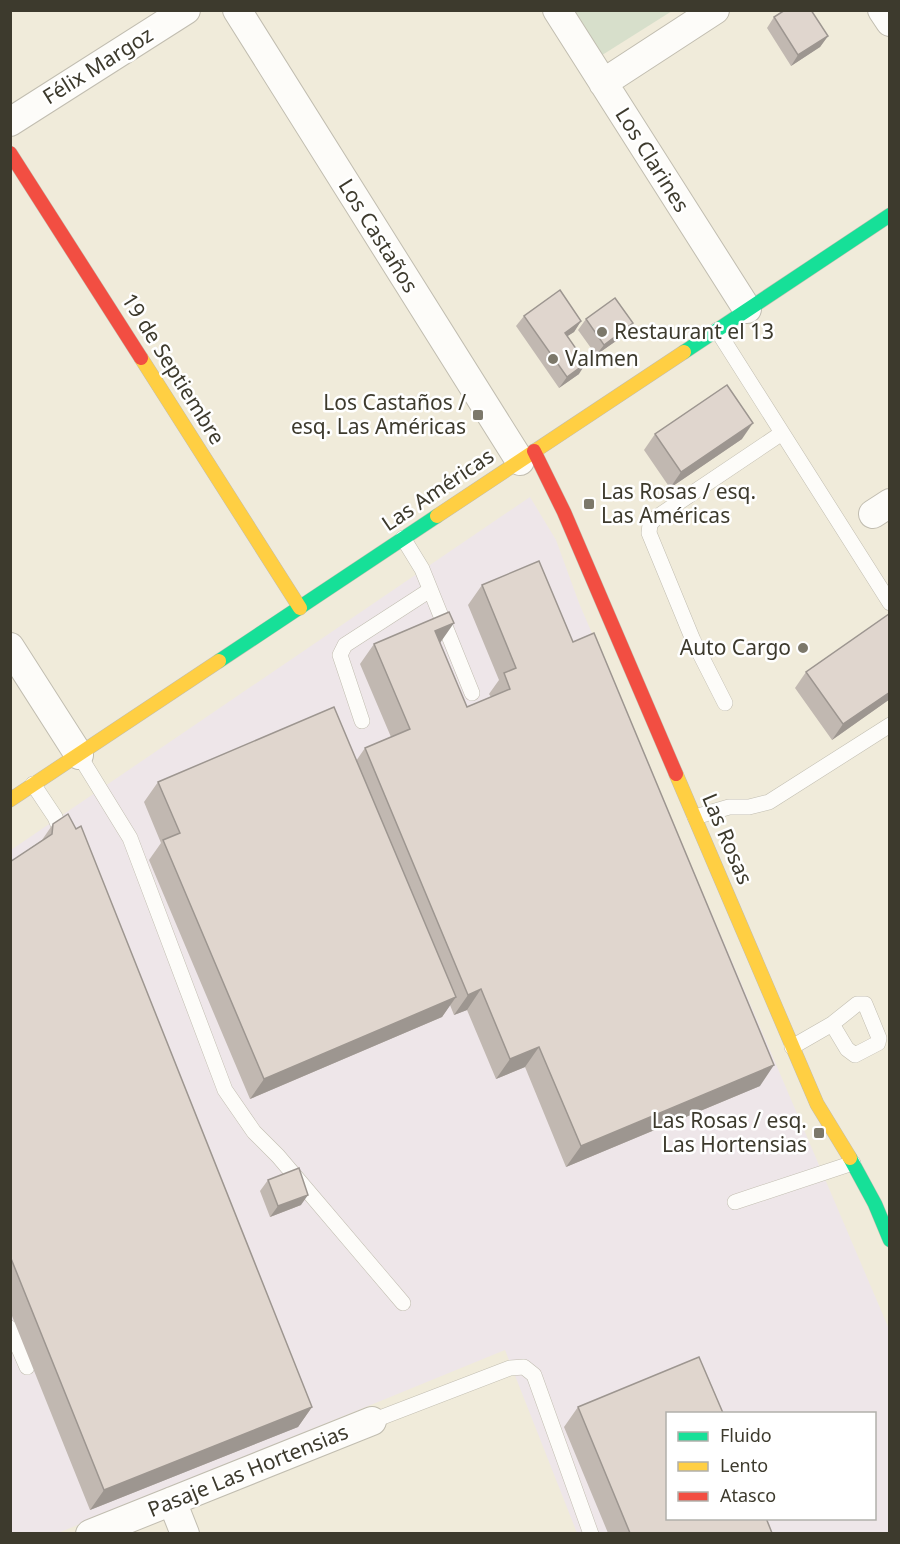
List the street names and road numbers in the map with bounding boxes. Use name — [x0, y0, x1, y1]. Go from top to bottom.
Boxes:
street label: Félix Margoz — [37, 20, 158, 110]
street label: Los Clarines — [610, 102, 696, 217]
street label: Los Castaños — [333, 173, 425, 298]
street label: 19 de Septiembre — [116, 287, 232, 449]
street label: Las Américas — [376, 441, 499, 537]
street label: Las Rosas — [696, 789, 760, 888]
street label: Pasaje Las Hortensias — [143, 1417, 352, 1523]

